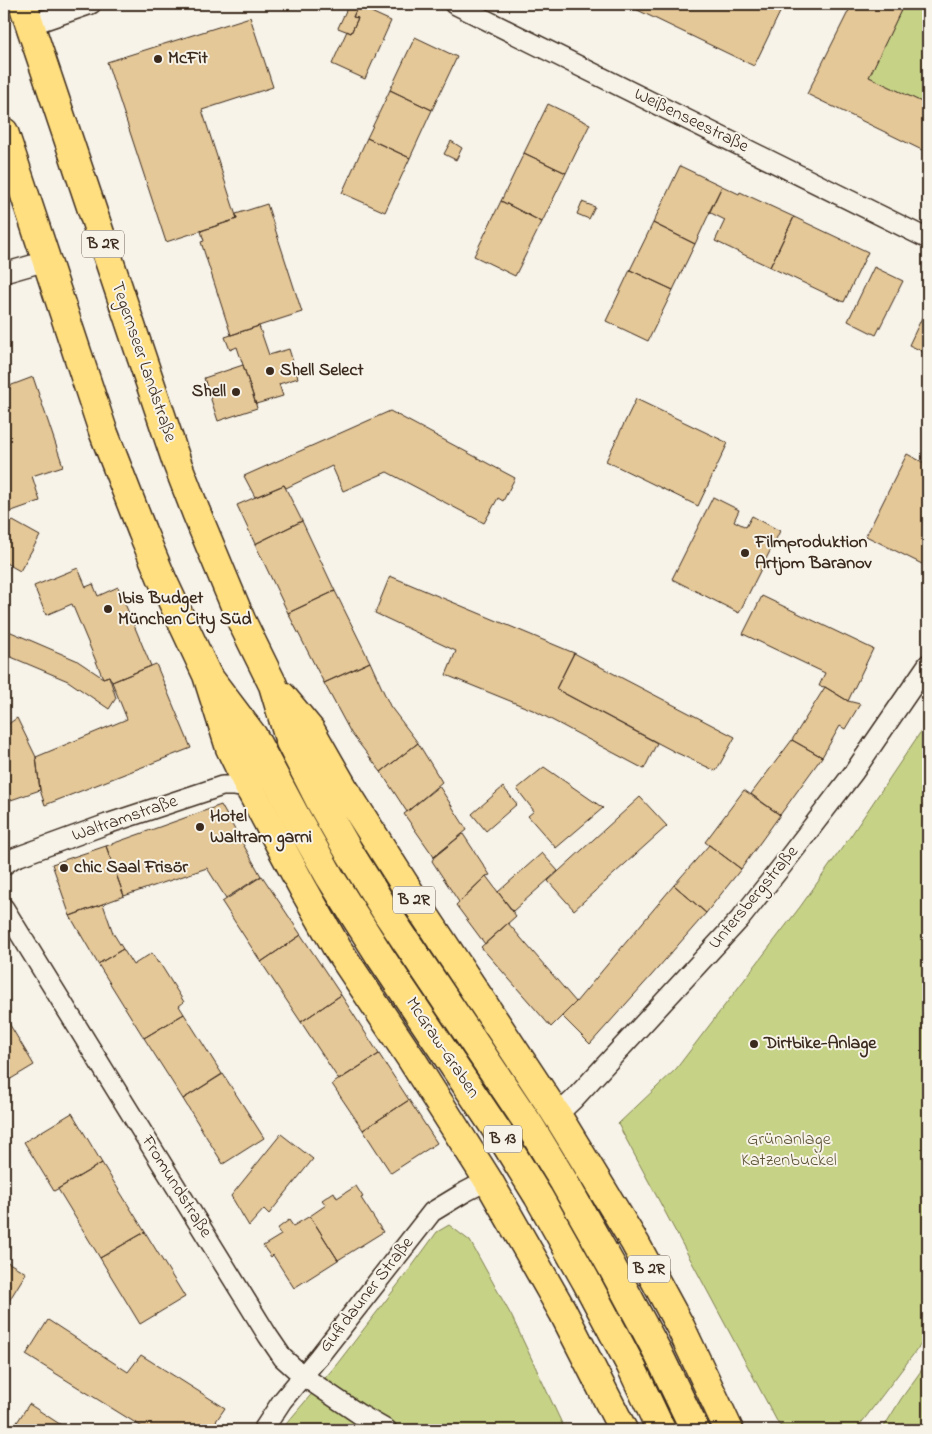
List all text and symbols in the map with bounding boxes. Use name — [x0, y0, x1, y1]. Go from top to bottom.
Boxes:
place label: McFit — [168, 46, 209, 72]
marker: McFit — [152, 53, 164, 65]
street label: Weißenseestraße — [629, 82, 754, 160]
road number: B 2R — [82, 230, 124, 258]
street label: Tegernseer Landstraße — [102, 278, 183, 447]
place label: Shell Select — [280, 358, 364, 384]
marker: Shell Select — [264, 365, 276, 377]
place label: Shell — [192, 379, 226, 405]
marker: Shell — [230, 386, 242, 398]
place label: Filmproduktion Artjom Baranov — [754, 530, 873, 577]
marker: Filmproduktion Artjom Baranov — [739, 547, 751, 559]
place label: Ibis Budget München City Süd — [118, 586, 252, 634]
marker: Ibis Budget München City Süd — [102, 603, 114, 615]
street label: Waltramstraße — [69, 788, 182, 849]
place label: Hotel Waltram garni — [210, 804, 312, 852]
marker: Hotel Waltram garni — [194, 821, 206, 833]
street label: Untersbergstraße — [703, 840, 807, 956]
place label: chic Saal Frisör — [74, 855, 188, 881]
marker: chic Saal Frisör — [58, 862, 70, 874]
road number: B 2R — [393, 886, 435, 914]
street label: McGraw-Graben — [398, 992, 486, 1104]
place label: Dirtbike-Anlage — [763, 1031, 877, 1058]
marker: Dirtbike-Anlage — [748, 1038, 760, 1050]
road number: B 13 — [484, 1126, 522, 1152]
park label: Grünanlage Katzenbuckel — [741, 1127, 837, 1174]
street label: Fromundstraße — [134, 1130, 218, 1244]
street label: Gufidauner Straße — [313, 1231, 421, 1358]
road number: B 2R — [628, 1256, 670, 1282]

